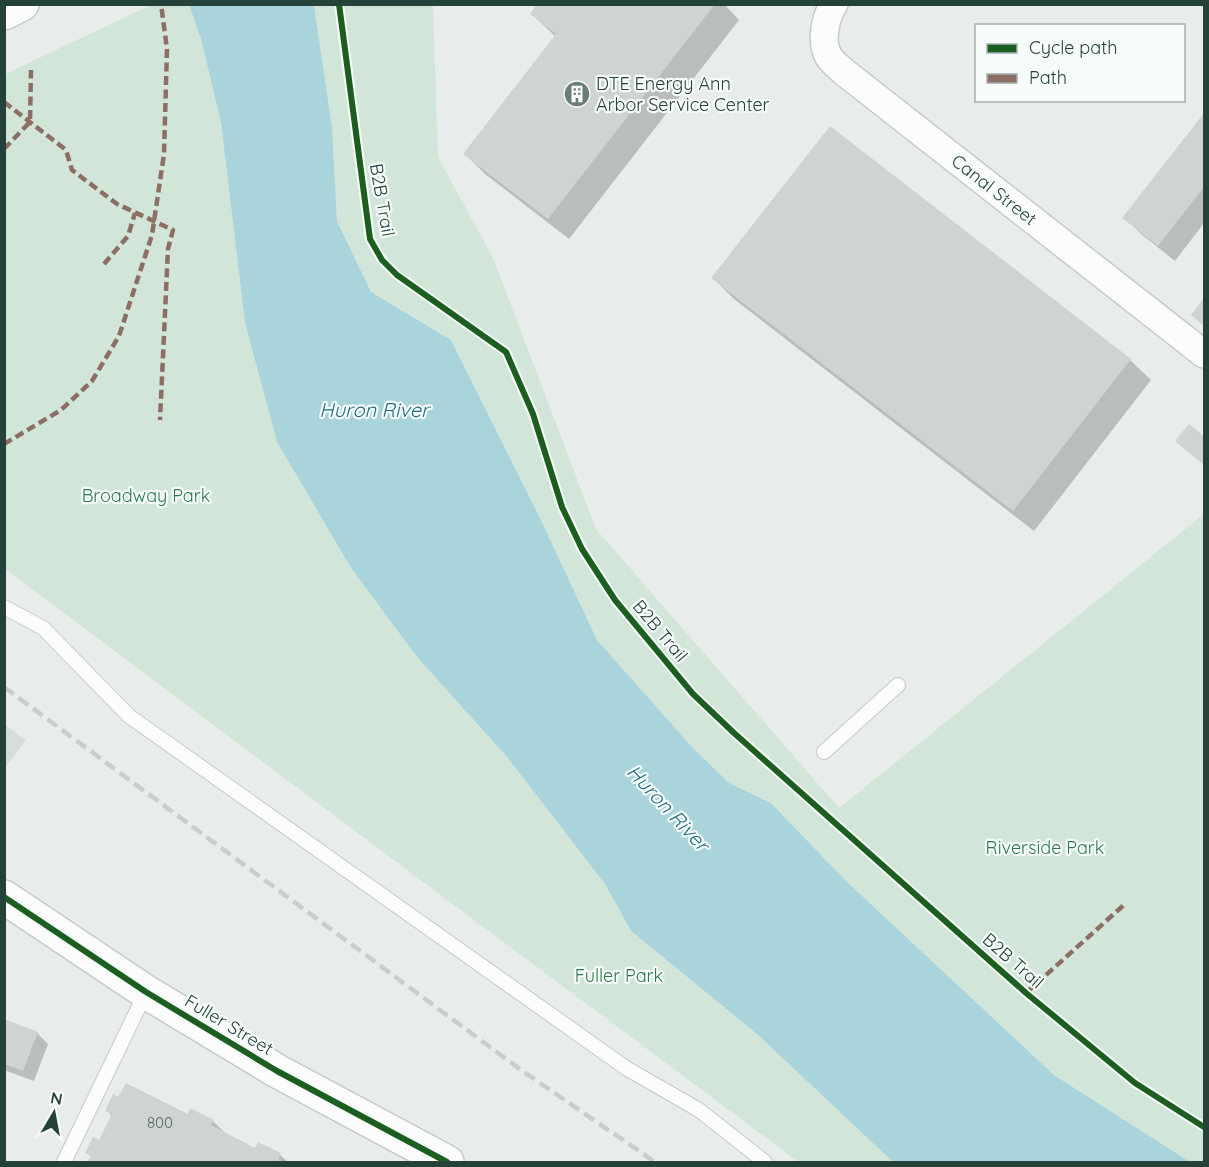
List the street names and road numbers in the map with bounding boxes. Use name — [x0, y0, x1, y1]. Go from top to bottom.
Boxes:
street label: Canal Street — [947, 149, 1042, 230]
street label: B2B Trail — [365, 162, 400, 238]
street label: B2B Trail — [628, 595, 693, 666]
street label: B2B Trail — [978, 928, 1049, 993]
street label: Fuller Street — [181, 989, 278, 1060]

